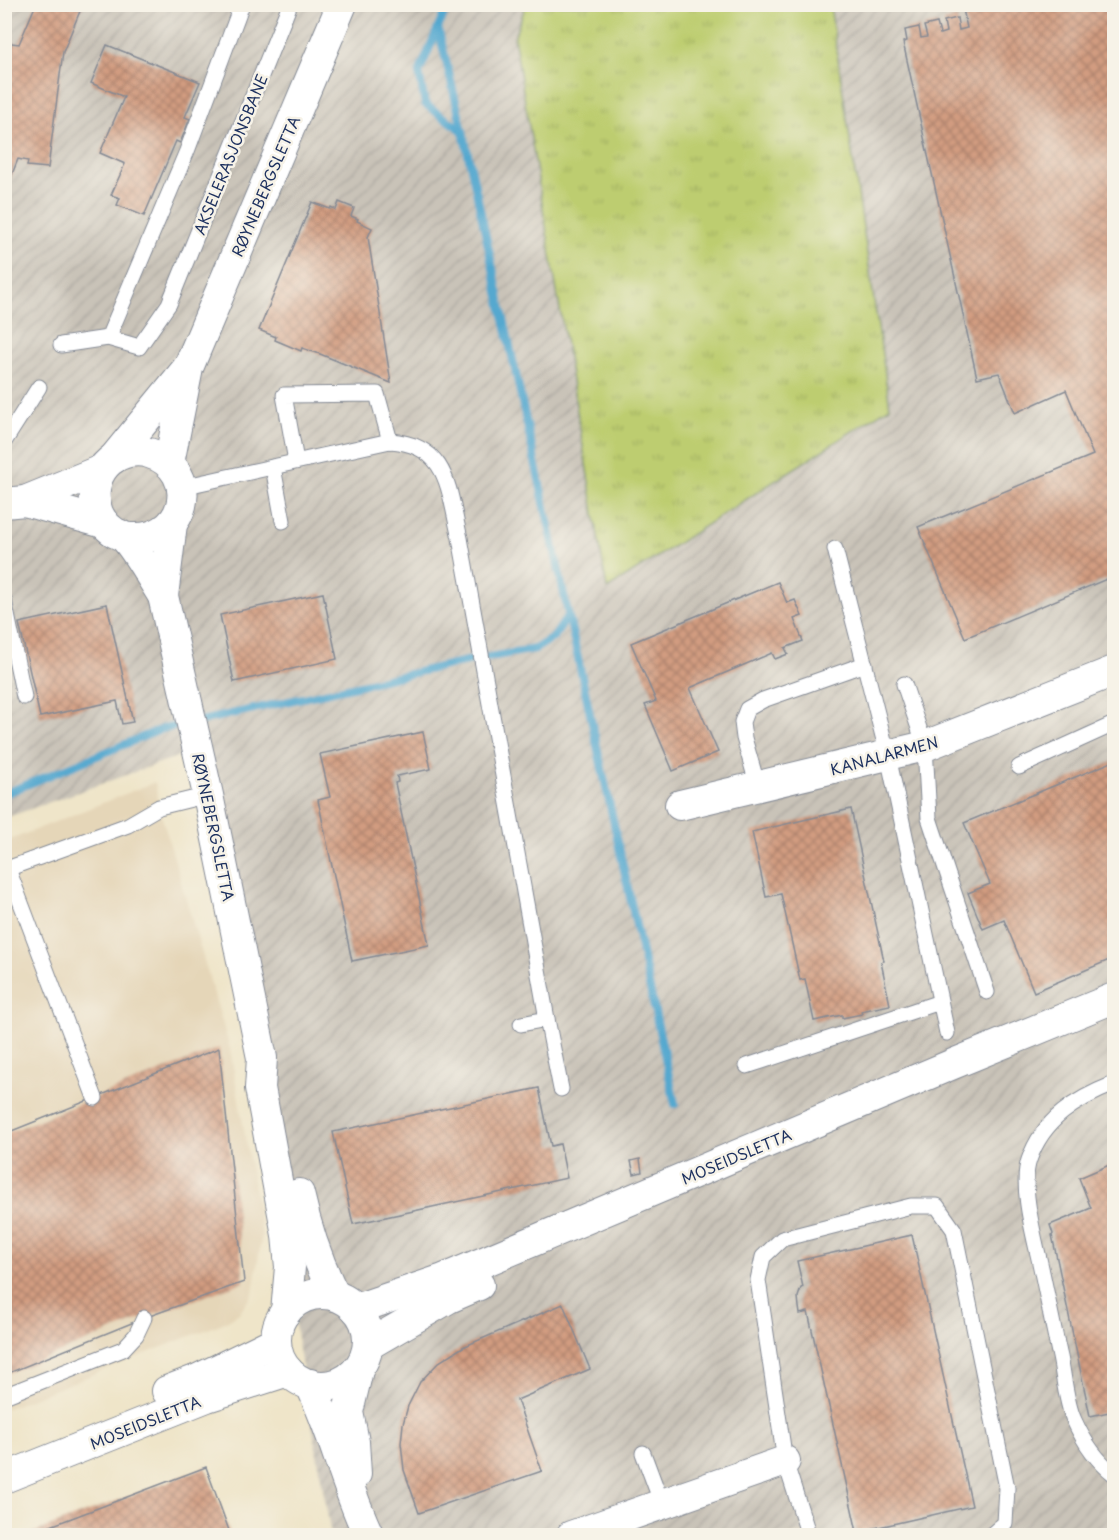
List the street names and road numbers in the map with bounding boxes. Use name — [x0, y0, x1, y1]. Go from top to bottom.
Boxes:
street label: AKSELERASJONSBANE — [187, 70, 273, 238]
street label: RØYNEBERGSLETTA — [225, 112, 305, 260]
street label: KANALARMEN — [827, 730, 941, 780]
street label: RØYNEBERGSLETTA — [187, 751, 241, 903]
street label: MOSEIDSLETTA — [677, 1122, 795, 1190]
street label: MOSEIDSLETTA — [86, 1389, 204, 1455]

